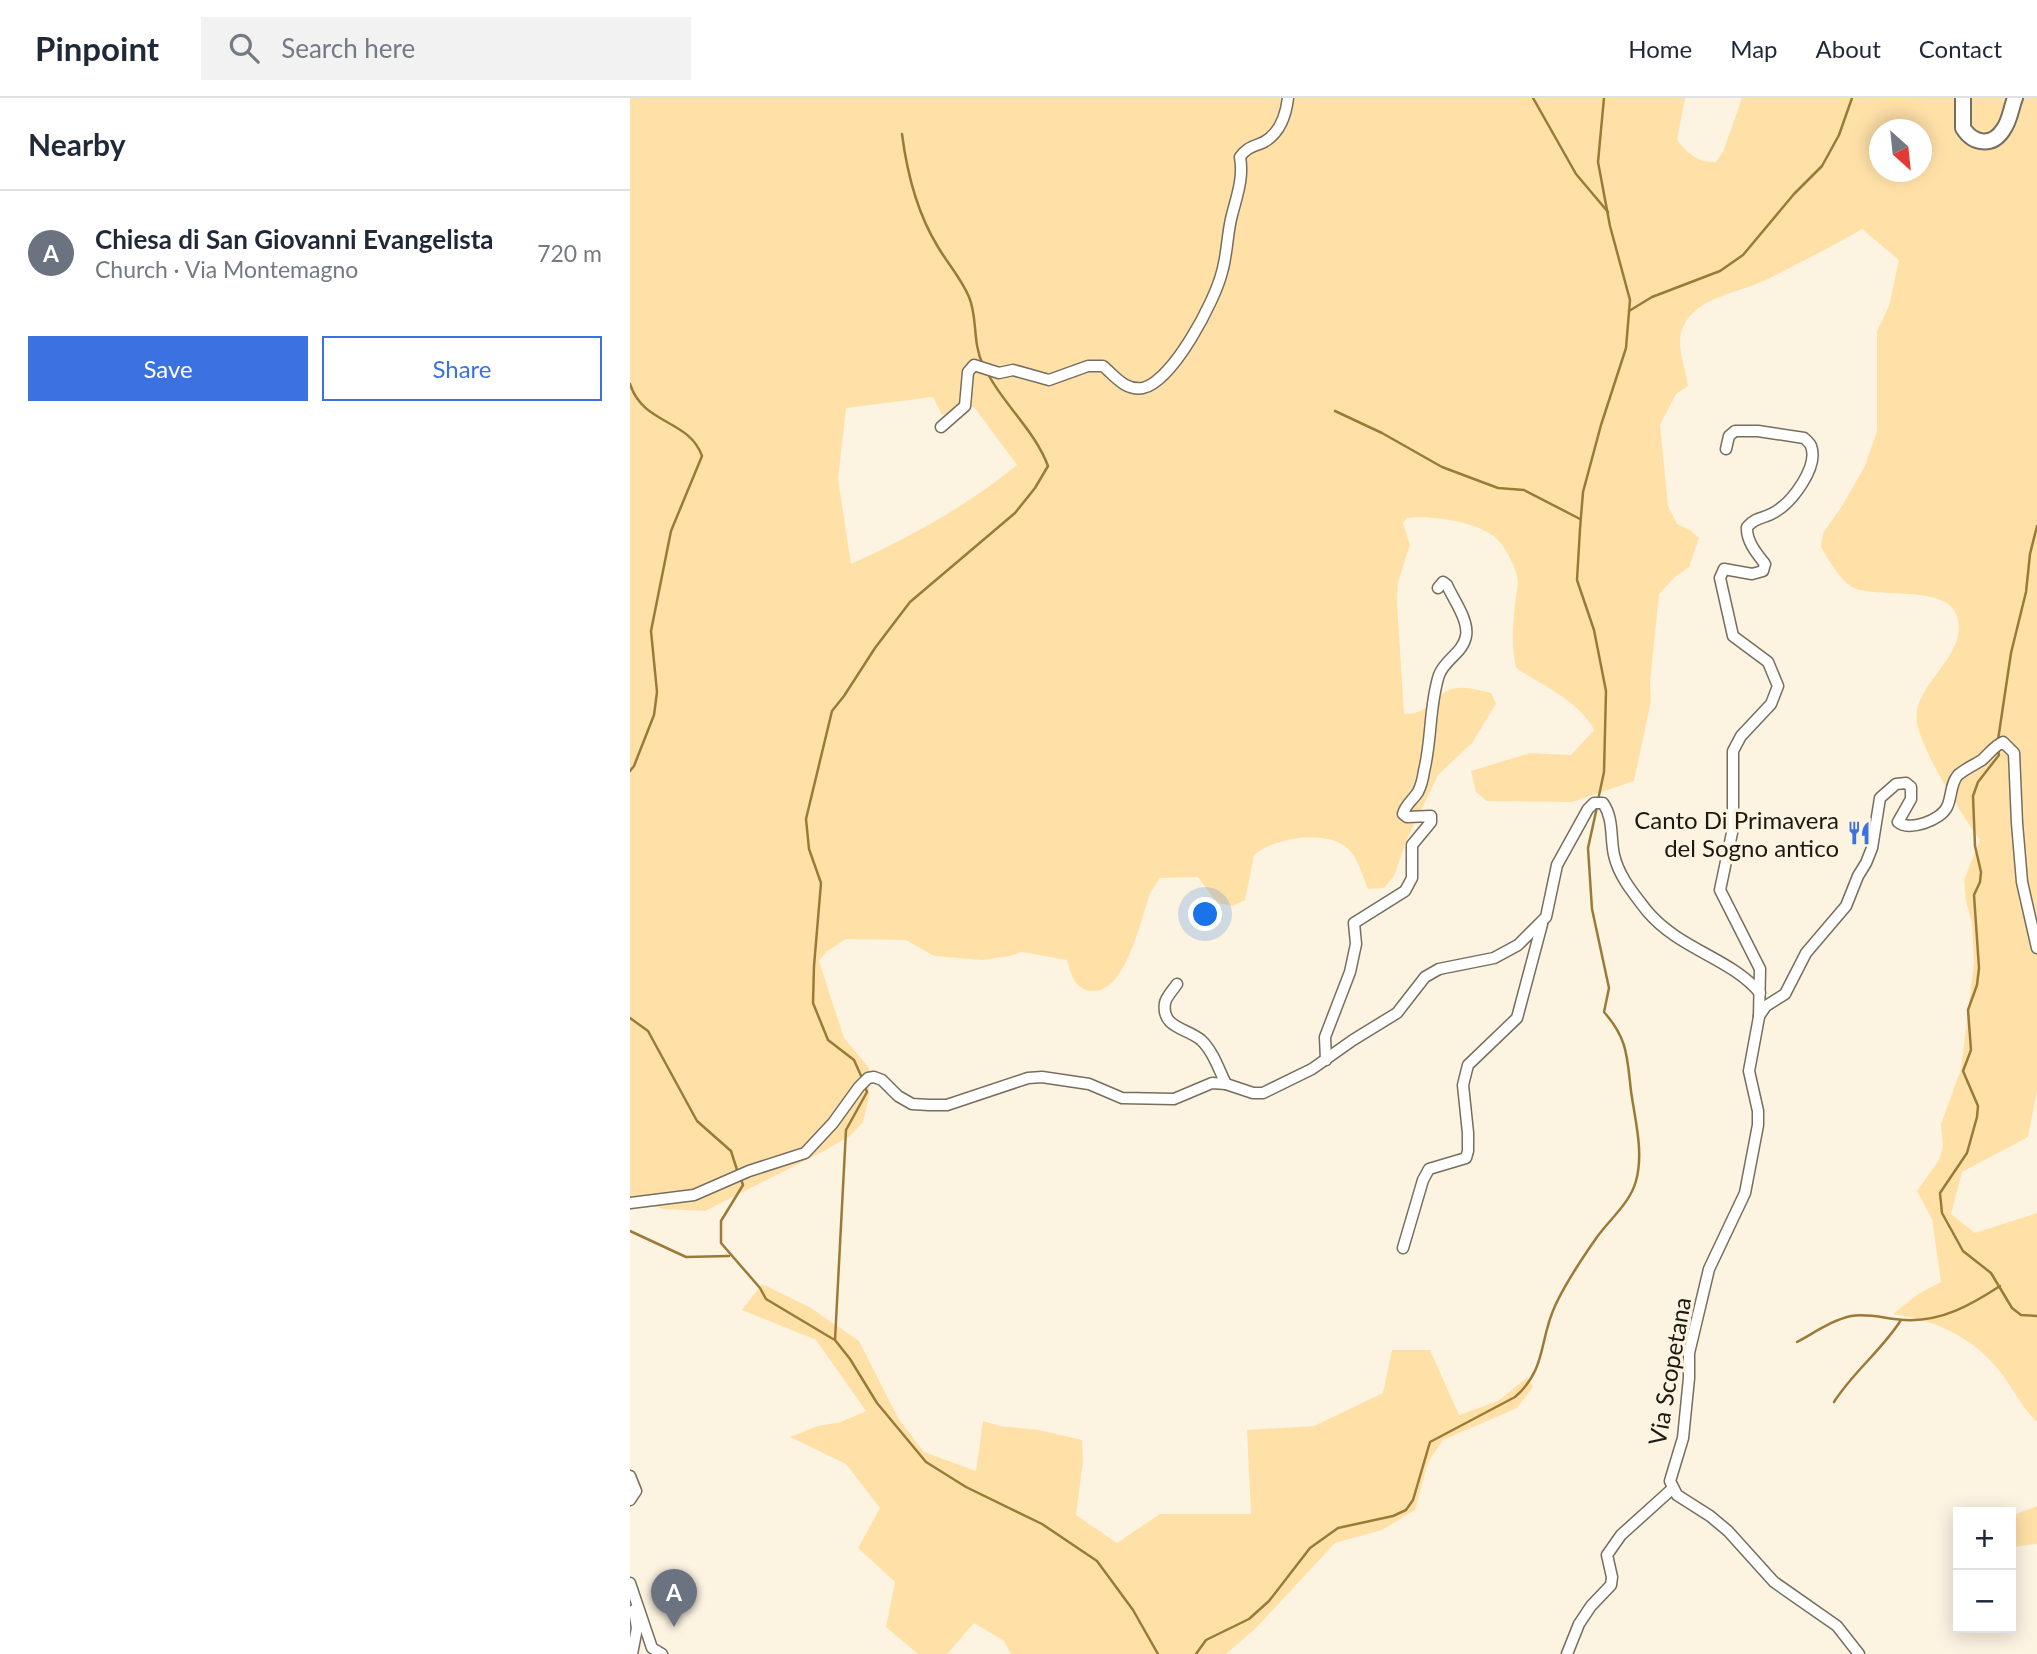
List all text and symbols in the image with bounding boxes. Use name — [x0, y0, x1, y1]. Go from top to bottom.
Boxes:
search box — [201, 17, 691, 80]
text: Pinpoint — [35, 28, 159, 68]
icon: search — [225, 29, 263, 67]
text: Search here — [281, 32, 415, 64]
text: Home — [1628, 34, 1692, 63]
text: Map — [1730, 34, 1778, 63]
text: About — [1816, 34, 1881, 63]
text: Contact — [1919, 34, 2002, 63]
north arrow — [1869, 119, 1932, 182]
text: Nearby — [28, 126, 126, 162]
text: Chiesa di San Giovanni Evangelista — [95, 223, 494, 255]
text: A — [43, 239, 59, 267]
text: 720 m — [537, 239, 602, 267]
text: Church · Via Montemagno — [95, 255, 358, 283]
button: Save — [28, 336, 308, 401]
button: Share — [322, 336, 602, 401]
place label: Canto Di Primavera del Sogno antico — [1634, 805, 1839, 862]
restaurant icon: Canto Di Primavera del Sogno antico — [1845, 819, 1873, 847]
your location — [1188, 897, 1222, 931]
street label: Via Scopetana — [1642, 1295, 1696, 1447]
map controls — [1953, 1507, 2016, 1633]
button: + — [1953, 1507, 2016, 1570]
pin: A — [651, 1569, 697, 1627]
button: − — [1953, 1570, 2016, 1633]

